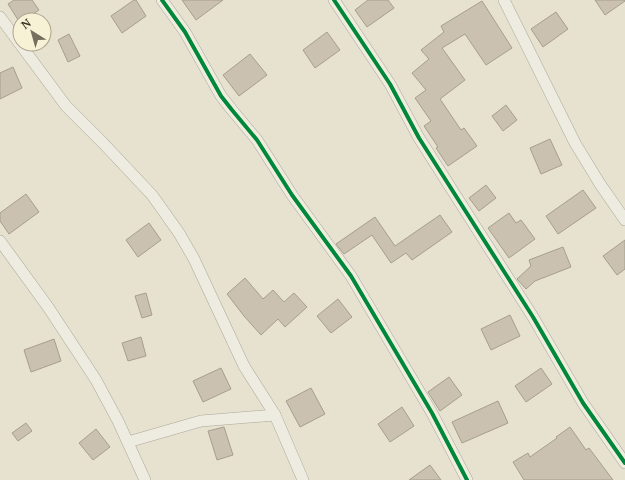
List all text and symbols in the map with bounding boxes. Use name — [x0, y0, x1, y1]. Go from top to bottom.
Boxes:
north arrow — [12, 12, 52, 52]
text: N — [18, 15, 34, 32]

